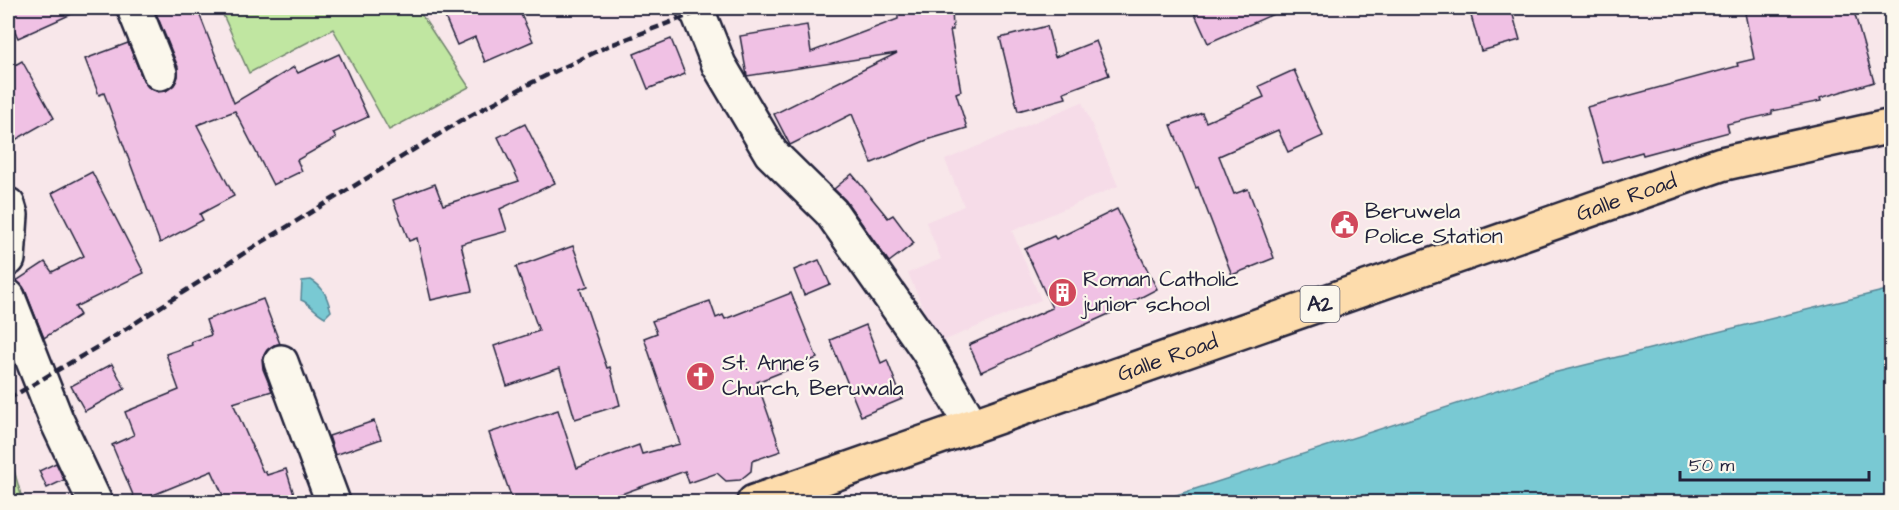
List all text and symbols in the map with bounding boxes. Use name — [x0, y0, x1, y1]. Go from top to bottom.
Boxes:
street label: Galle Road — [1572, 165, 1681, 229]
place label: Beruwela Police Station — [1365, 196, 1503, 252]
public building icon: Beruwela Police Station — [1328, 208, 1360, 240]
place label: Roman Catholic junior school — [1080, 264, 1239, 320]
building icon: Roman Catholic junior school — [1046, 276, 1078, 308]
road number: A2 — [1300, 286, 1340, 322]
street label: Galle Road — [1113, 326, 1222, 389]
place label: St. Anne's Church, Beruwala — [722, 348, 904, 404]
church icon: St. Anne's Church, Beruwala — [685, 360, 717, 392]
scale bar — [1680, 444, 1869, 482]
text: 50 m — [1689, 453, 1734, 478]

